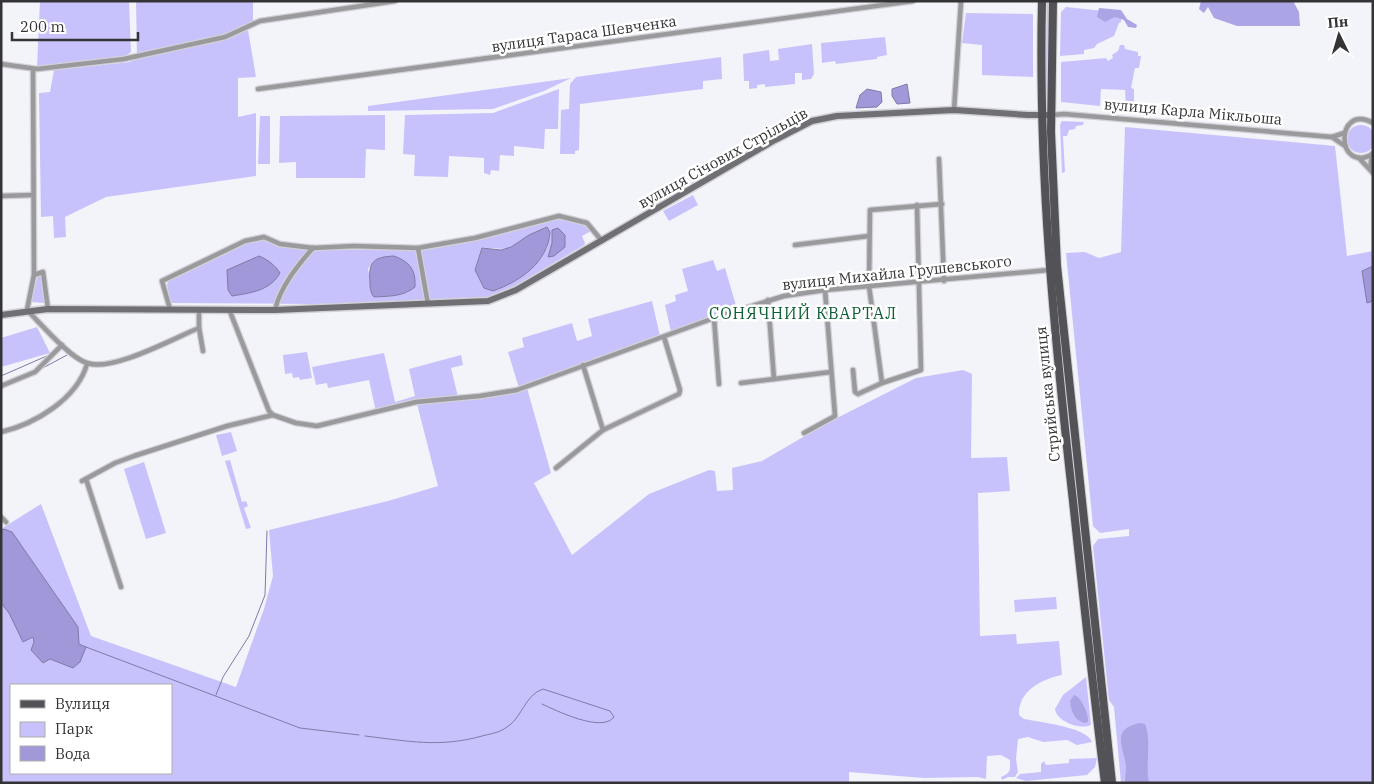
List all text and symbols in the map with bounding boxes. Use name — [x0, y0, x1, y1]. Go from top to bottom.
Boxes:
scale bar — [12, 10, 139, 42]
north arrow — [1314, 10, 1364, 60]
street label: вулиця Тараса Шевченка — [490, 11, 678, 56]
text: Пн — [1327, 12, 1349, 32]
text: 200 m — [20, 17, 65, 36]
street label: вулиця Карла Мікльоша — [1103, 94, 1283, 129]
street label: вулиця Січових Стрільців — [635, 103, 811, 212]
street label: вулиця Михайла Грушевського — [781, 251, 1013, 294]
district label: СОНЯЧНИЙ КВАРТАЛ — [709, 303, 897, 323]
street label: Стрийська вулиця — [1031, 325, 1064, 463]
legend — [10, 684, 172, 774]
text: Вулиця — [55, 694, 110, 713]
text: Парк — [55, 719, 93, 738]
text: Вода — [55, 744, 91, 763]

